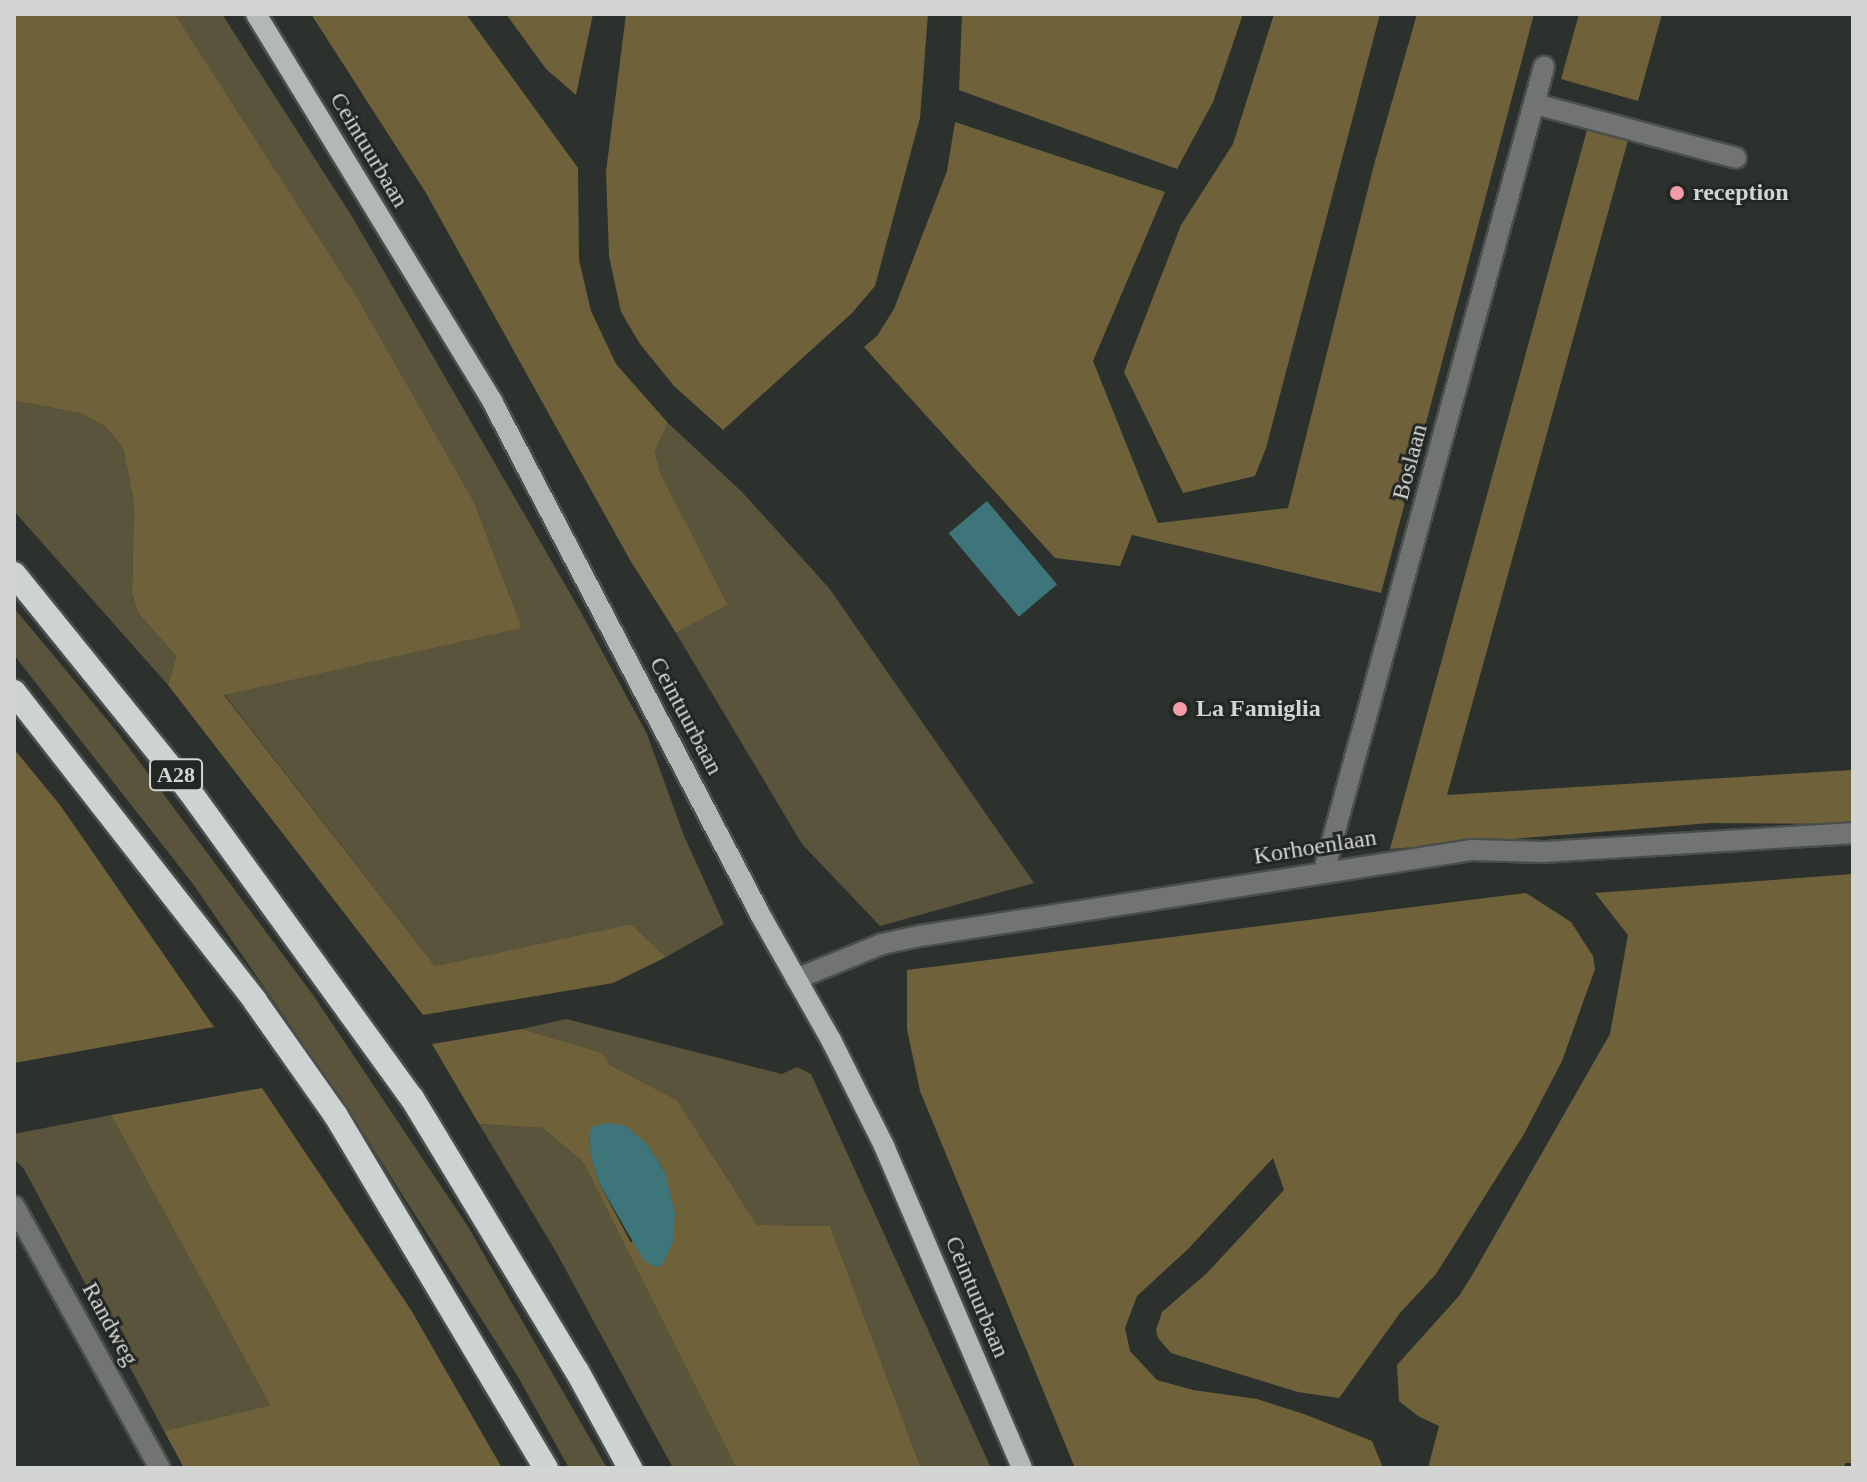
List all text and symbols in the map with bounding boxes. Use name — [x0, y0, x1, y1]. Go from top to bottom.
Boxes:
street label: Ceintuurbaan — [323, 87, 415, 213]
place label: reception — [1693, 179, 1789, 207]
marker: reception — [1668, 184, 1686, 202]
street label: Boslaan — [1386, 421, 1434, 503]
street label: Ceintuurbaan — [643, 652, 729, 780]
place label: La Famiglia — [1196, 695, 1321, 723]
marker: La Famiglia — [1171, 700, 1189, 718]
road number: A28 — [148, 757, 204, 793]
street label: Korhoenlaan — [1252, 823, 1378, 871]
street label: Ceintuurbaan — [938, 1232, 1016, 1362]
street label: Randweg — [75, 1277, 145, 1371]

